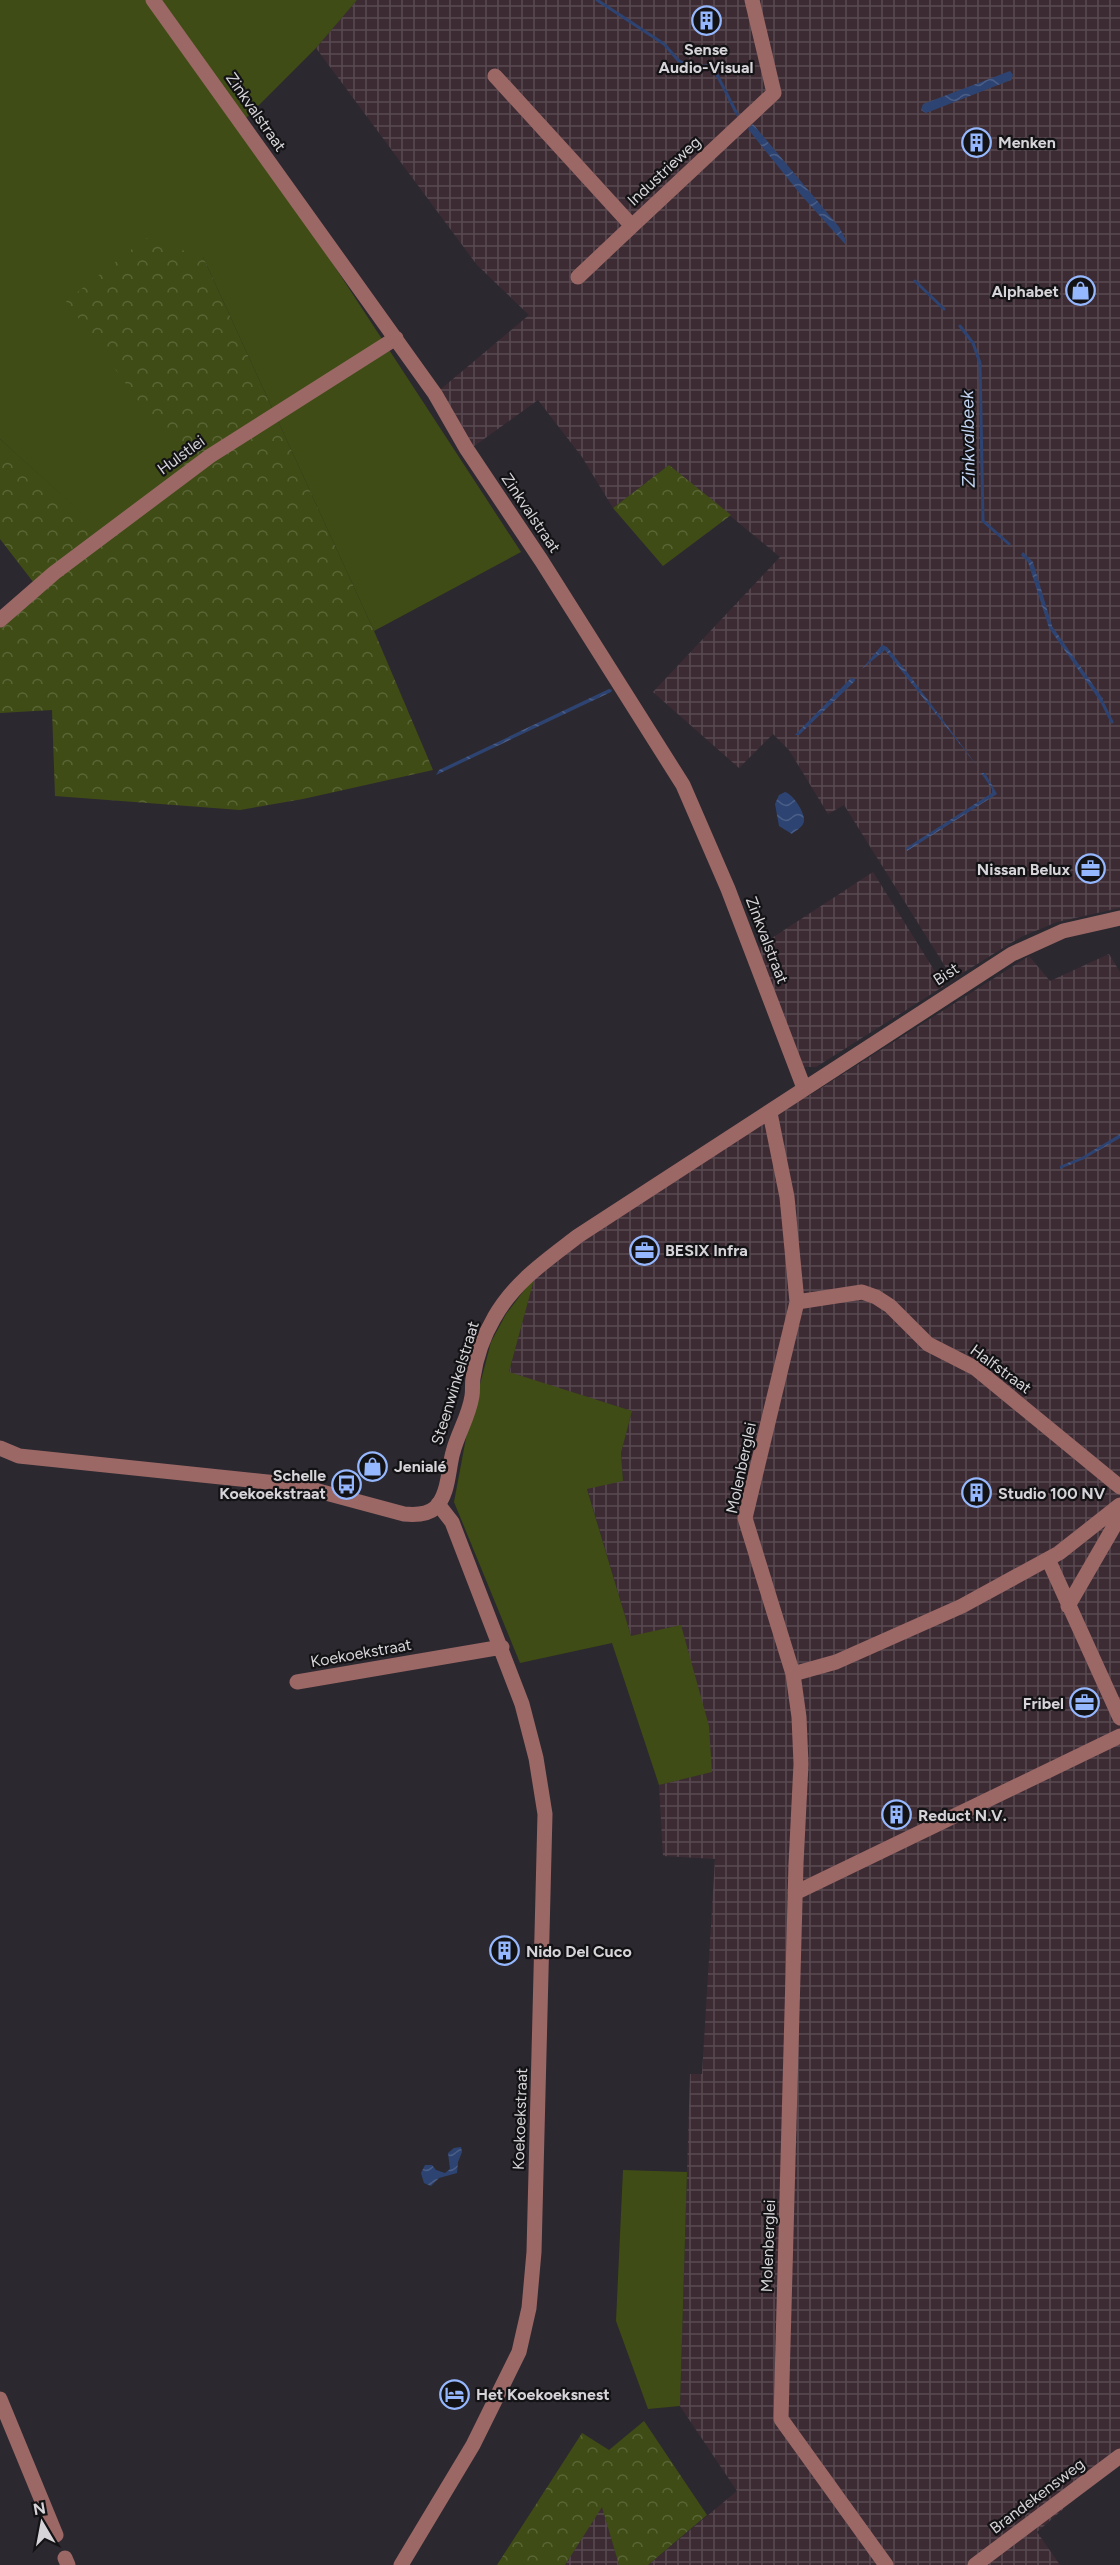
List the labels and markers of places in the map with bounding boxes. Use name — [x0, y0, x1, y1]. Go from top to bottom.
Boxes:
building icon: Sense Audio-Visual — [690, 5, 722, 37]
place label: Sense Audio-Visual — [659, 40, 753, 77]
building icon: Menken — [961, 126, 993, 158]
place label: Menken — [998, 133, 1056, 152]
shop icon: Alphabet — [1064, 275, 1096, 307]
place label: Alphabet — [992, 282, 1059, 301]
office icon: Nissan Belux — [1075, 853, 1107, 885]
place label: Nissan Belux — [977, 860, 1070, 879]
office icon: BESIX Infra — [628, 1234, 660, 1266]
place label: BESIX Infra — [665, 1241, 748, 1260]
shop icon: Jenialé — [357, 1450, 389, 1482]
place label: Jenialé — [394, 1457, 446, 1476]
place label: Schelle Koekoekstraat — [219, 1466, 326, 1503]
bus stop icon: Schelle Koekoekstraat — [331, 1468, 363, 1500]
building icon: Studio 100 NV — [961, 1477, 993, 1509]
place label: Studio 100 NV — [998, 1484, 1106, 1503]
office icon: Fribel — [1069, 1687, 1101, 1719]
place label: Fribel — [1023, 1694, 1064, 1713]
building icon: Reduct N.V. — [881, 1799, 913, 1831]
place label: Reduct N.V. — [918, 1806, 1007, 1825]
building icon: Nido Del Cuco — [489, 1935, 521, 1967]
place label: Nido Del Cuco — [526, 1942, 632, 1961]
hotel icon: Het Koekoeksnest — [439, 2378, 471, 2410]
place label: Het Koekoeksnest — [476, 2385, 610, 2404]

